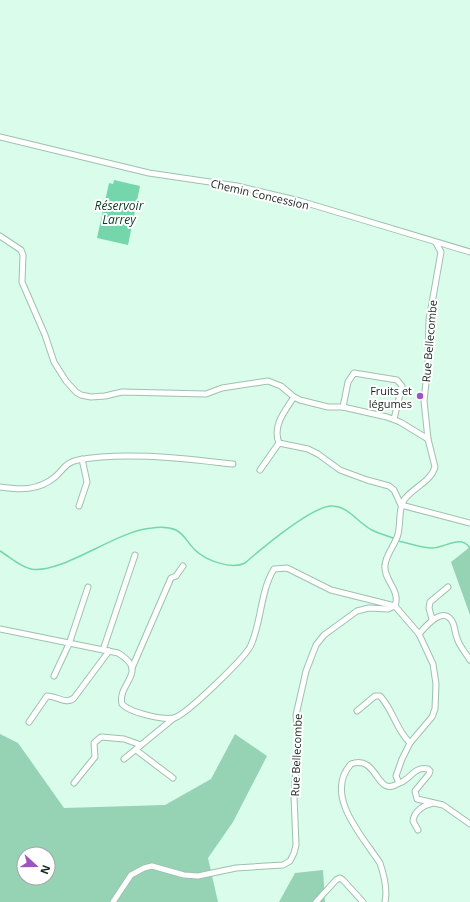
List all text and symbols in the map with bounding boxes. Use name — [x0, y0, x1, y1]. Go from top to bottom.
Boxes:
street label: Chemin Concession — [209, 175, 311, 213]
water label: Réservoir Larrey — [95, 197, 145, 228]
street label: Rue Bellecombe — [418, 299, 440, 383]
place label: Fruits et légumes — [369, 383, 412, 411]
marker: Fruits et légumes — [415, 391, 425, 401]
street label: Rue Bellecombe — [287, 713, 305, 797]
north arrow — [16, 846, 56, 886]
text: N — [37, 863, 54, 877]

